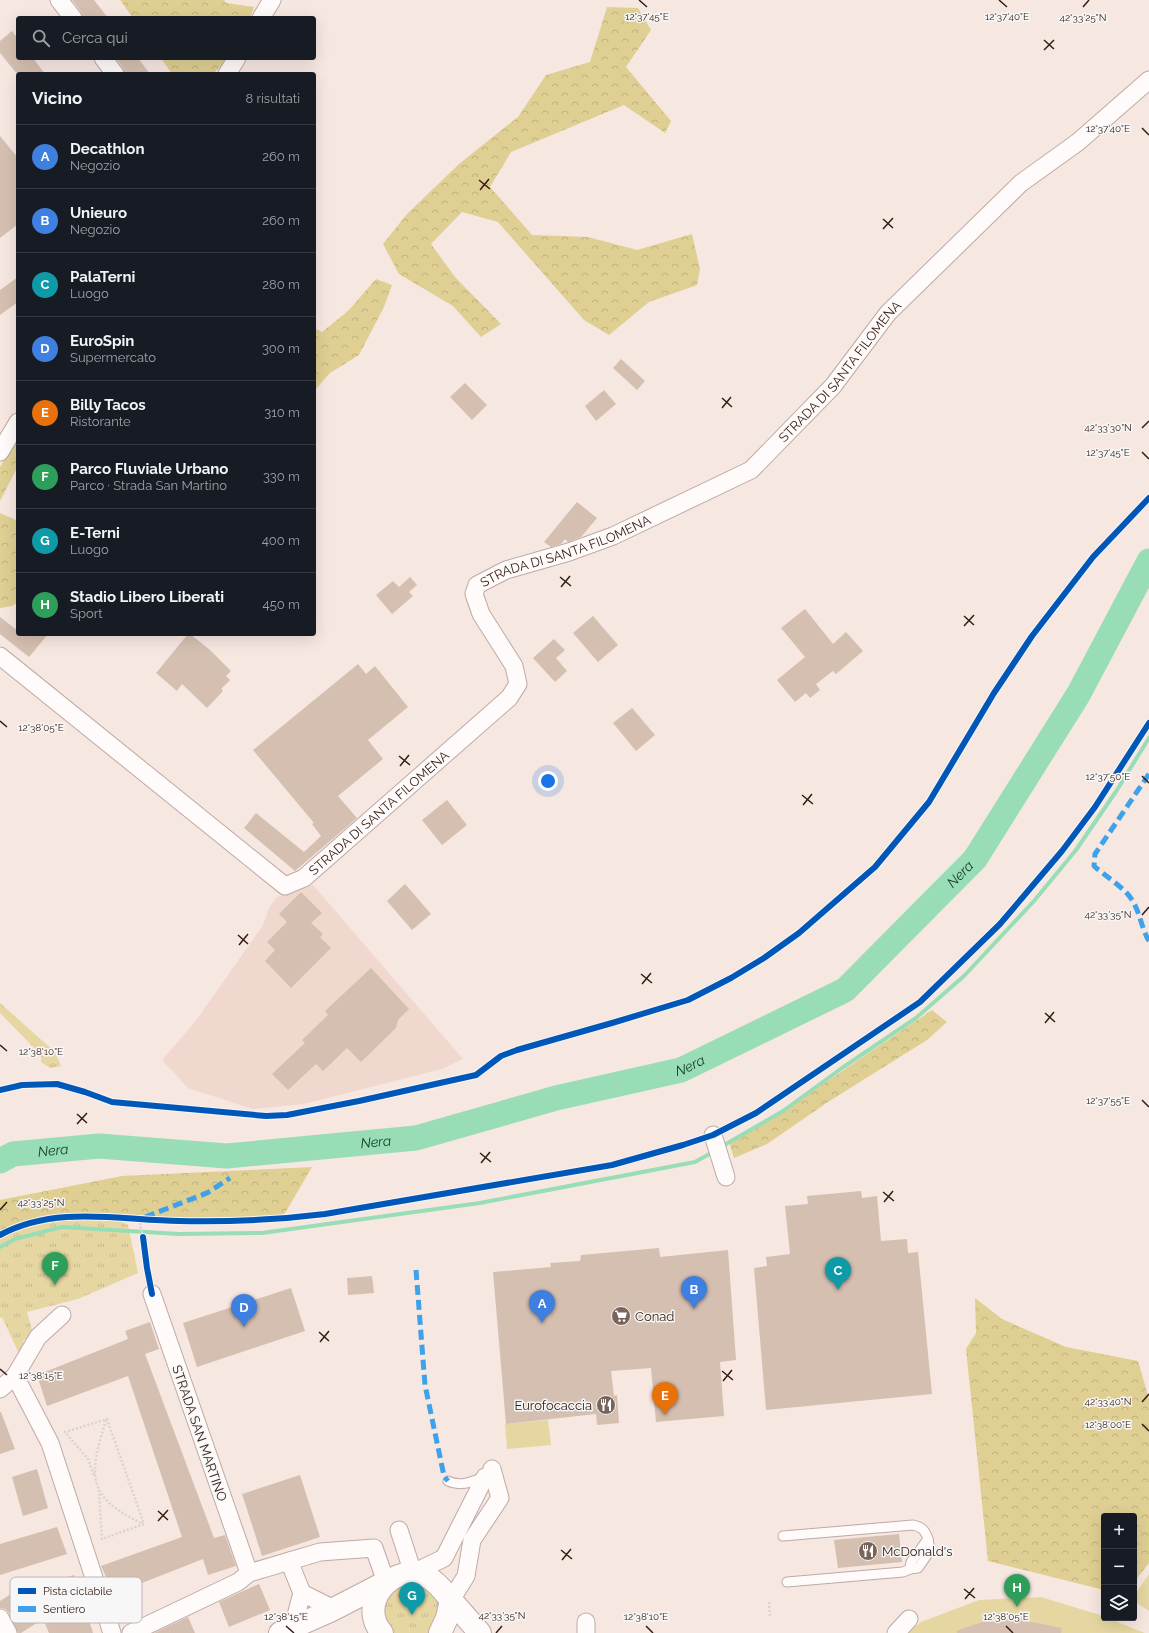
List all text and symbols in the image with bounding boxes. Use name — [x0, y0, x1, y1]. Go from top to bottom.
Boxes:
text: 12°37'45"E — [625, 11, 669, 22]
text: 12°37'40"E — [985, 11, 1029, 22]
text: 42°33'25"N — [1060, 12, 1106, 23]
search box — [16, 16, 316, 60]
icon: search — [30, 27, 52, 49]
text: Cerca qui — [62, 29, 128, 47]
text: Vicino — [32, 88, 82, 108]
text: 8 risultati — [245, 91, 300, 106]
text: 12°37'40"E — [1086, 123, 1130, 134]
text: Decathlon — [70, 140, 144, 158]
text: A — [41, 149, 49, 164]
text: 260 m — [262, 149, 300, 164]
text: Negozio — [70, 158, 120, 173]
text: Unieuro — [70, 204, 127, 222]
text: B — [41, 213, 49, 228]
text: 260 m — [262, 213, 300, 228]
text: Negozio — [70, 222, 120, 237]
text: PalaTerni — [70, 268, 135, 286]
text: C — [41, 277, 49, 292]
text: 280 m — [262, 277, 300, 292]
text: Luogo — [70, 286, 109, 301]
street label: STRADA DI SANTA FILOMENA — [776, 298, 904, 445]
text: EuroSpin — [70, 332, 134, 350]
text: D — [40, 341, 50, 356]
text: 300 m — [262, 341, 300, 356]
text: Supermercato — [70, 350, 156, 365]
text: Billy Tacos — [70, 396, 146, 414]
text: E — [41, 405, 49, 420]
text: 310 m — [264, 405, 300, 420]
text: Ristorante — [70, 414, 131, 429]
text: 42°33'30"N — [1084, 422, 1132, 433]
text: 12°37'45"E — [1086, 447, 1130, 458]
text: Parco Fluviale Urbano — [70, 460, 228, 478]
text: F — [41, 469, 49, 484]
text: 330 m — [263, 469, 300, 484]
text: Parco · Strada San Martino — [70, 478, 227, 493]
street label: STRADA DI SANTA FILOMENA — [478, 512, 653, 590]
text: E-Terni — [70, 524, 120, 542]
text: G — [40, 533, 50, 548]
text: 400 m — [262, 533, 300, 548]
text: Luogo — [70, 542, 109, 557]
text: Stadio Libero Liberati — [70, 588, 224, 606]
text: H — [40, 597, 50, 612]
text: 450 m — [263, 597, 300, 612]
text: Sport — [70, 606, 103, 621]
text: 12°38'05"E — [18, 722, 64, 733]
street label: STRADA DI SANTA FILOMENA — [306, 747, 452, 878]
your location — [538, 771, 558, 791]
text: 12°37'50"E — [1086, 771, 1130, 782]
water label: Nera — [944, 857, 977, 891]
text: 42°33'35"N — [1085, 909, 1131, 920]
text: 12°38'10"E — [19, 1046, 63, 1057]
water label: Nera — [674, 1052, 707, 1079]
text: 12°37'55"E — [1086, 1095, 1130, 1106]
water label: Nera — [360, 1132, 392, 1151]
water label: Nera — [37, 1141, 69, 1160]
text: 42°33'25"N — [18, 1197, 64, 1208]
pin: F — [42, 1252, 68, 1285]
pin: C — [825, 1257, 851, 1290]
pin: B — [681, 1276, 707, 1309]
pin: A — [529, 1290, 555, 1323]
pin: D — [231, 1294, 257, 1327]
supermarket icon: Conad — [610, 1305, 632, 1327]
place label: Conad — [635, 1309, 674, 1324]
street label: STRADA SAN MARTINO — [169, 1363, 230, 1503]
text: 12°38'15"E — [19, 1370, 63, 1381]
pin: E — [652, 1382, 678, 1415]
restaurant icon: Eurofocaccia — [595, 1394, 617, 1416]
text: 42°33'40"N — [1084, 1396, 1132, 1407]
place label: Eurofocaccia — [514, 1398, 592, 1413]
text: 12°38'00"E — [1085, 1419, 1131, 1430]
map controls — [1101, 1513, 1137, 1621]
button: + — [1101, 1513, 1137, 1549]
restaurant icon: McDonald's — [857, 1540, 879, 1562]
place label: McDonald's — [882, 1544, 952, 1559]
button: − — [1101, 1549, 1137, 1585]
pin: H — [1004, 1574, 1030, 1607]
legend — [10, 1577, 142, 1623]
pin: G — [399, 1582, 425, 1615]
text: Pista ciclabile — [43, 1585, 113, 1598]
button: layers — [1101, 1585, 1137, 1621]
text: Sentiero — [43, 1603, 86, 1616]
text: 42°33'35"N — [479, 1610, 525, 1621]
text: 12°38'15"E — [264, 1611, 308, 1622]
text: 12°38'10"E — [624, 1611, 668, 1622]
text: 12°38'05"E — [983, 1611, 1029, 1622]

